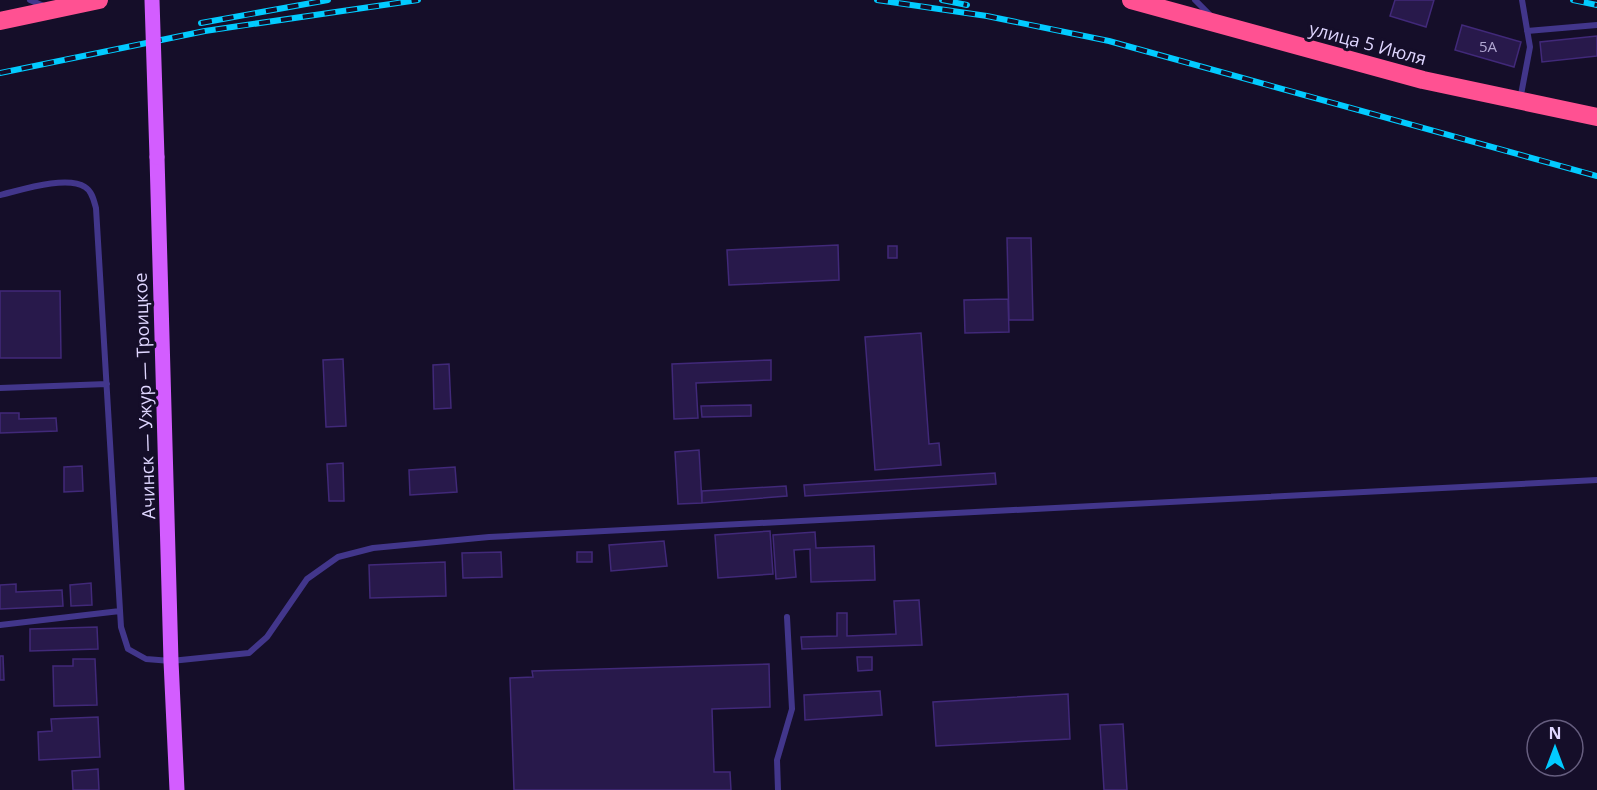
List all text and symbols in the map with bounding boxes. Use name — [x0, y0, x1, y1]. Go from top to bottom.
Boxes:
street label: улица 5 Июля — [1307, 16, 1429, 70]
house number: 5А — [1479, 36, 1498, 56]
street label: Ачинск — Ужур — Троицкое — [128, 272, 160, 520]
north arrow — [1525, 718, 1585, 778]
text: N — [1548, 722, 1562, 744]

